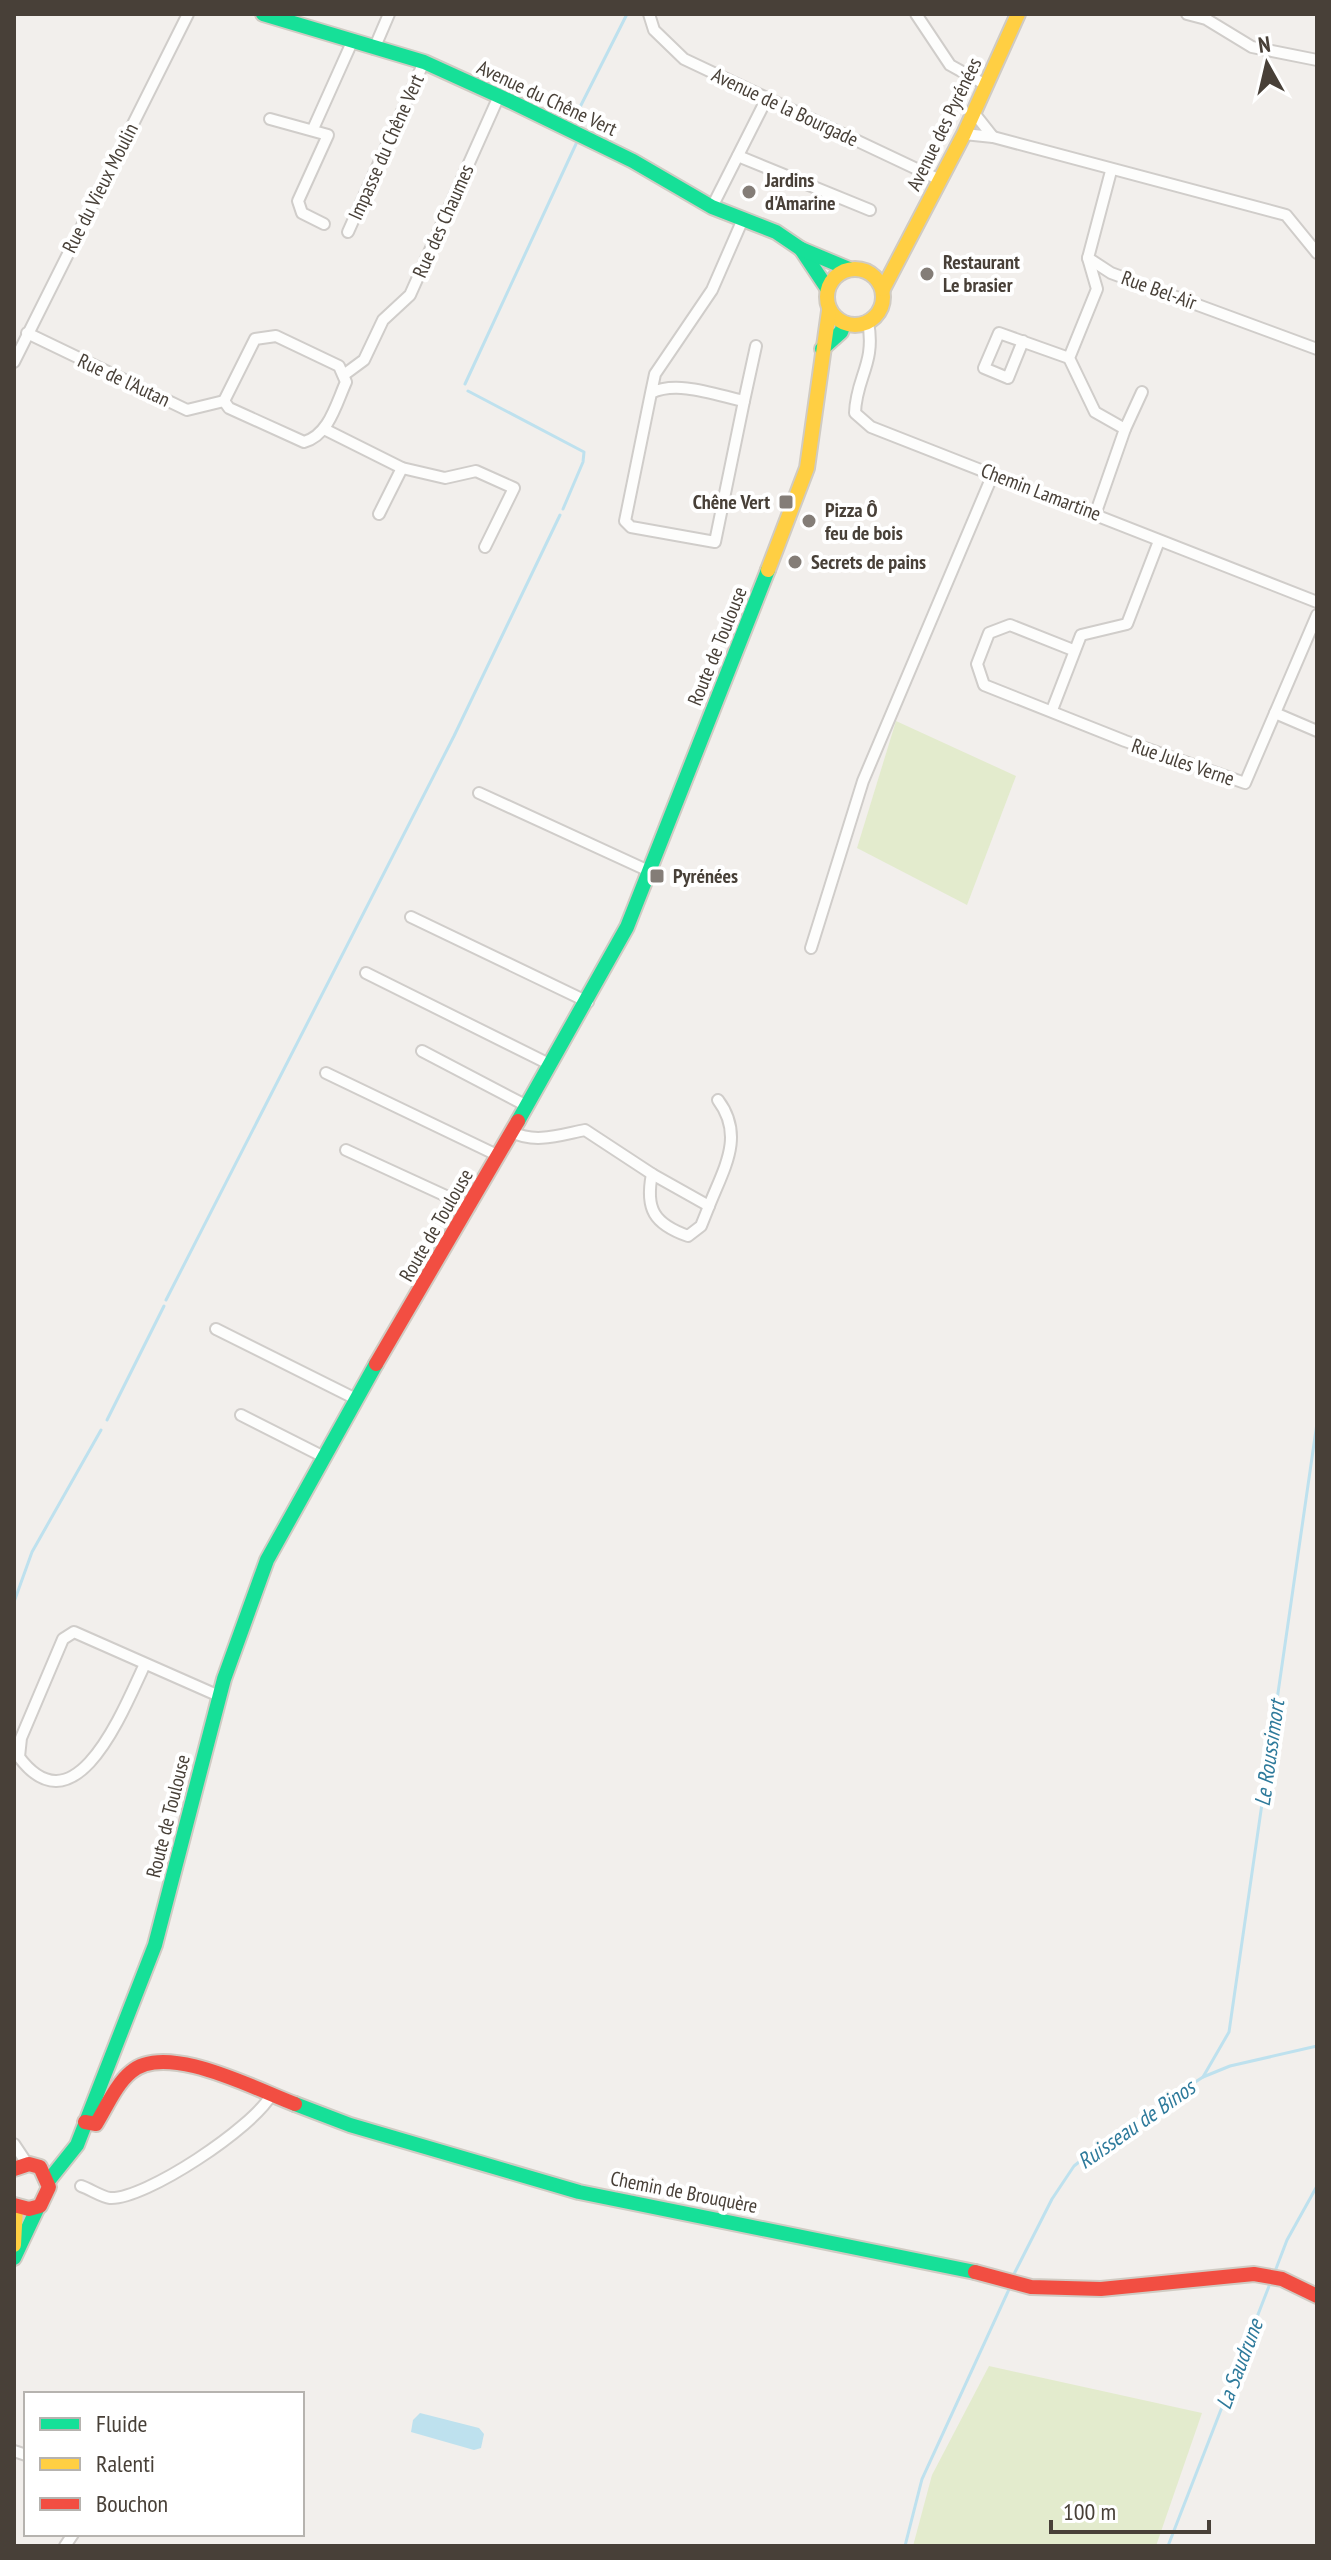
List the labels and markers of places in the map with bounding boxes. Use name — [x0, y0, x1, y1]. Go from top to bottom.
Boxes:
place label: Jardins d'Amarine — [764, 167, 836, 216]
marker: Jardins d'Amarine — [740, 183, 758, 201]
place label: Restaurant Le brasier — [943, 249, 1020, 298]
marker: Restaurant Le brasier — [918, 265, 936, 283]
place label: Chêne Vert — [693, 489, 770, 515]
marker: Chêne Vert — [777, 493, 795, 511]
place label: Pizza Ô feu de bois — [825, 497, 903, 546]
marker: Pizza Ô feu de bois — [800, 512, 818, 530]
place label: Secrets de pains — [811, 549, 926, 575]
marker: Secrets de pains — [786, 553, 804, 571]
place label: Pyrénées — [673, 863, 738, 889]
marker: Pyrénées — [648, 867, 666, 885]

